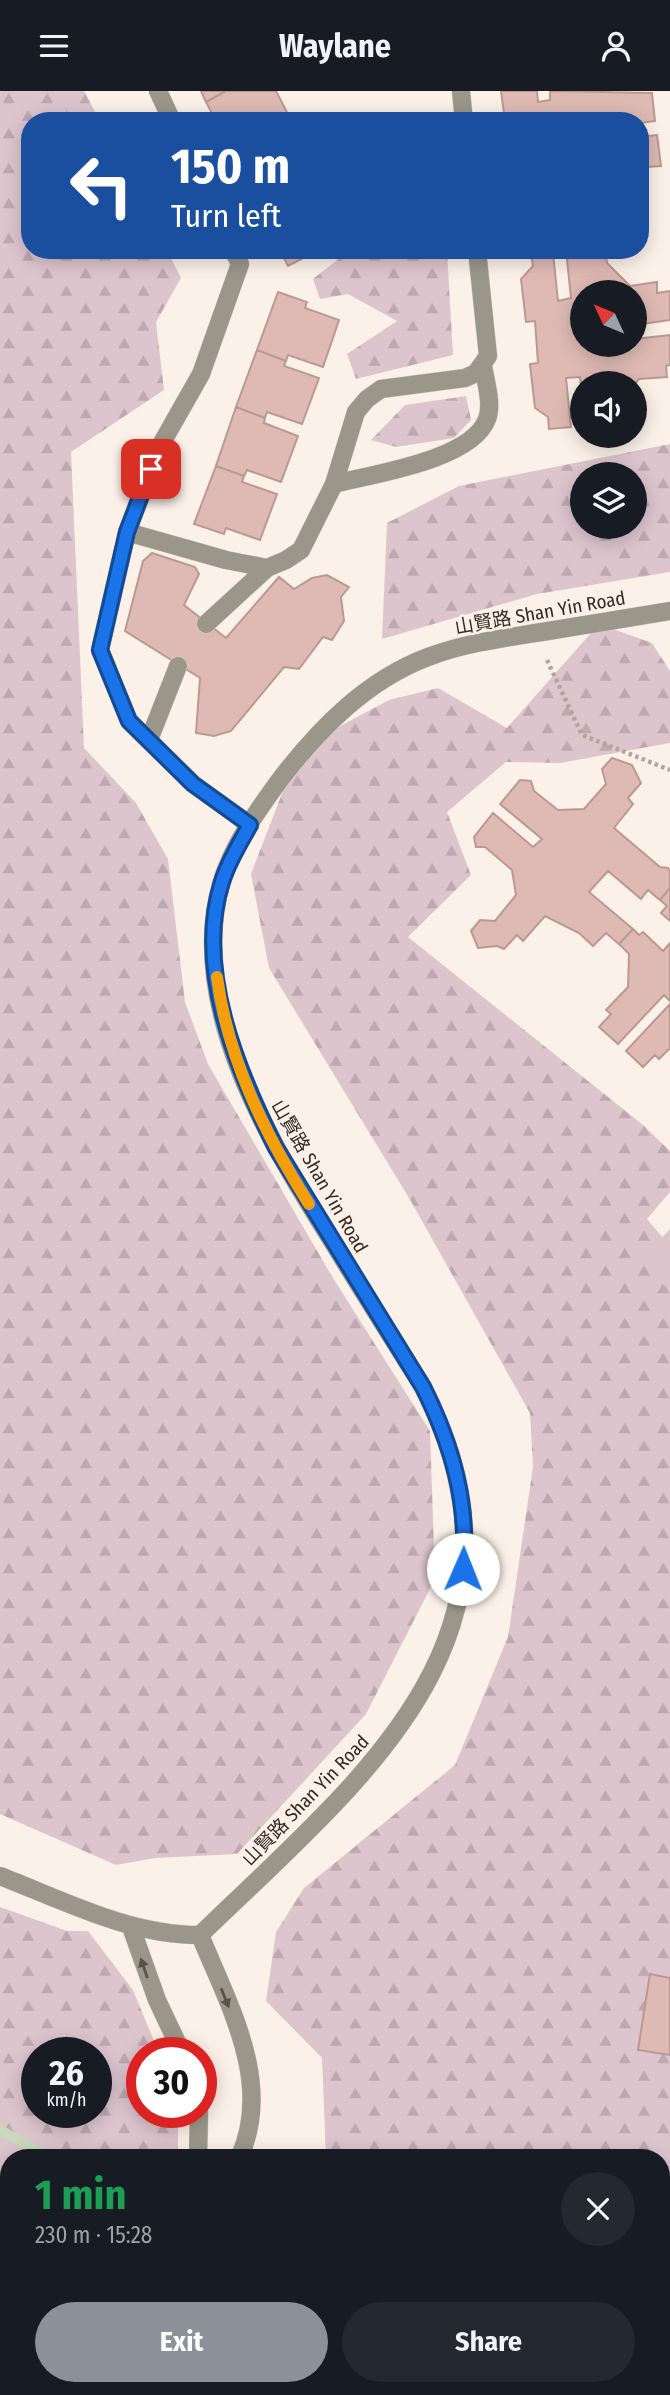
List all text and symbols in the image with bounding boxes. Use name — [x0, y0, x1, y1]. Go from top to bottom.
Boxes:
icon: menu — [35, 27, 73, 65]
text: Waylane — [279, 27, 391, 65]
icon: person — [597, 27, 635, 65]
text: 150 m — [171, 137, 290, 196]
icon: left — [56, 140, 147, 231]
text: Turn left — [171, 197, 281, 235]
north arrow — [570, 280, 648, 357]
map controls — [570, 280, 647, 539]
button: sound — [570, 371, 647, 448]
pin — [121, 439, 181, 499]
icon: arrive — [132, 450, 170, 488]
button: layers — [570, 462, 647, 539]
street label: 山賢路 Shan Yin Road — [453, 586, 627, 639]
street label: 山賢路 Shan Yin Road — [266, 1096, 373, 1257]
position arrow — [426, 1532, 500, 1606]
street label: 山賢路 Shan Yin Road — [237, 1730, 374, 1870]
one-way arrow — [139, 1958, 149, 1979]
one-way arrow — [220, 1988, 231, 2009]
speed limit sign: 30 — [126, 2037, 217, 2128]
text: 26 — [49, 2052, 84, 2094]
text: km/h — [46, 2089, 87, 2111]
text: 1 min — [35, 2170, 126, 2220]
button: close — [561, 2172, 635, 2246]
text: 230 m · 15:28 — [35, 2221, 152, 2249]
button: Exit — [35, 2302, 328, 2382]
button: Share — [342, 2302, 635, 2382]

